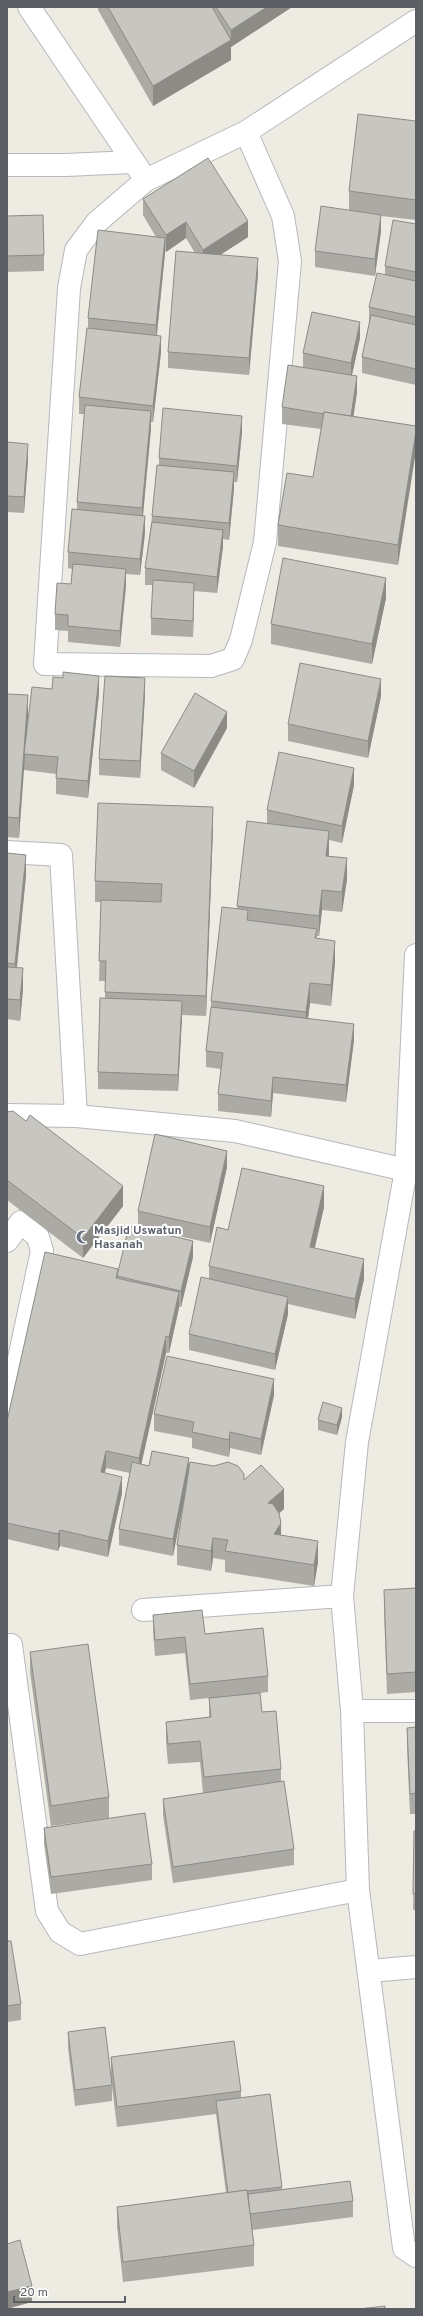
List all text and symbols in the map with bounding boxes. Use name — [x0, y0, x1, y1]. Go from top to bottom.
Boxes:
place label: Masjid Uswatun Hasanah — [94, 1223, 182, 1253]
mosque icon: Masjid Uswatun Hasanah — [75, 1229, 91, 1245]
scale bar — [14, 2278, 125, 2304]
text: 20 m — [20, 2285, 48, 2301]

